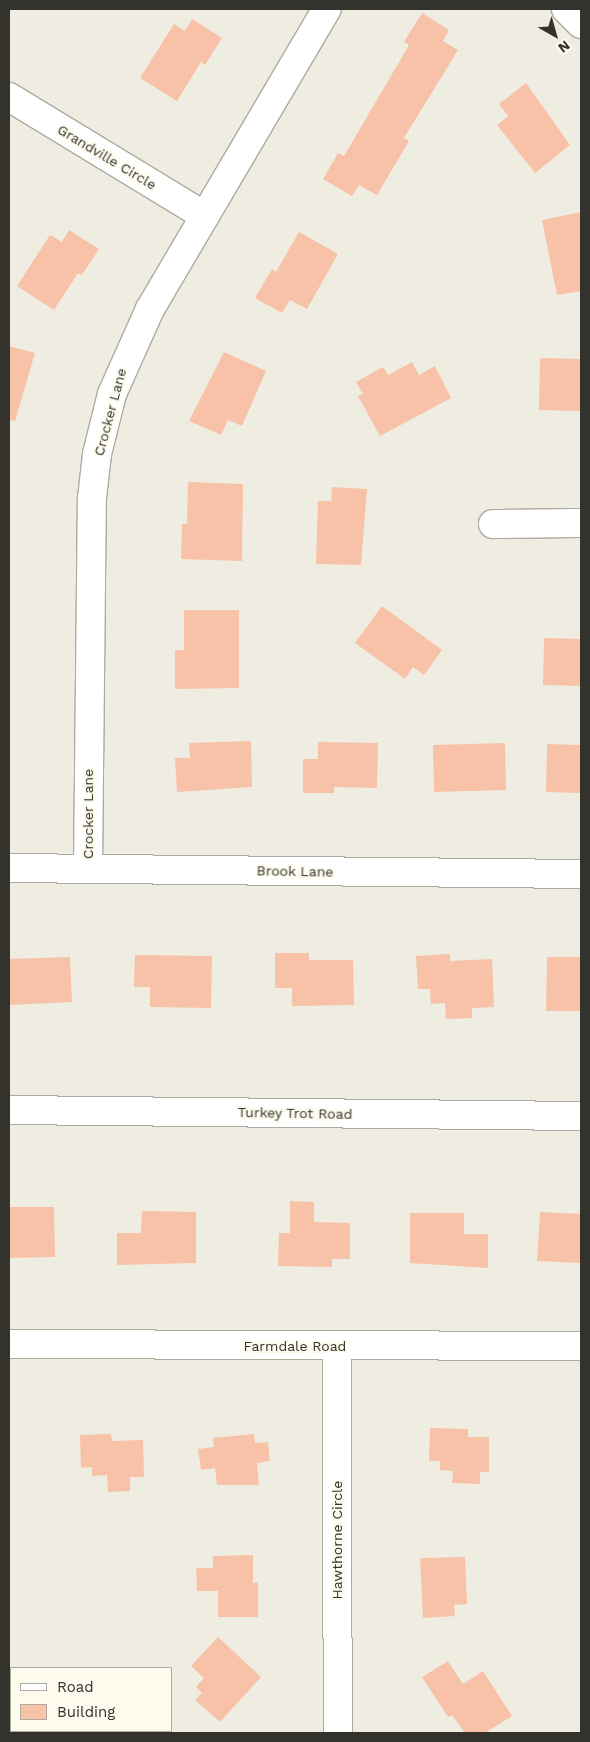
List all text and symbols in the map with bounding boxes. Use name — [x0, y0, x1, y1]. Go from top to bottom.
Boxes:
north arrow — [530, 10, 580, 60]
text: N — [555, 37, 573, 56]
street label: Grandville Circle — [54, 121, 160, 193]
street label: Crocker Lane — [90, 366, 130, 458]
street label: Crocker Lane — [80, 769, 96, 859]
street label: Brook Lane — [256, 862, 334, 880]
street label: Turkey Trot Road — [237, 1104, 353, 1122]
street label: Farmdale Road — [244, 1338, 346, 1354]
street label: Hawthorne Circle — [329, 1481, 345, 1599]
legend — [10, 1667, 172, 1732]
text: Road — [57, 1678, 94, 1696]
text: Building — [57, 1703, 115, 1721]

